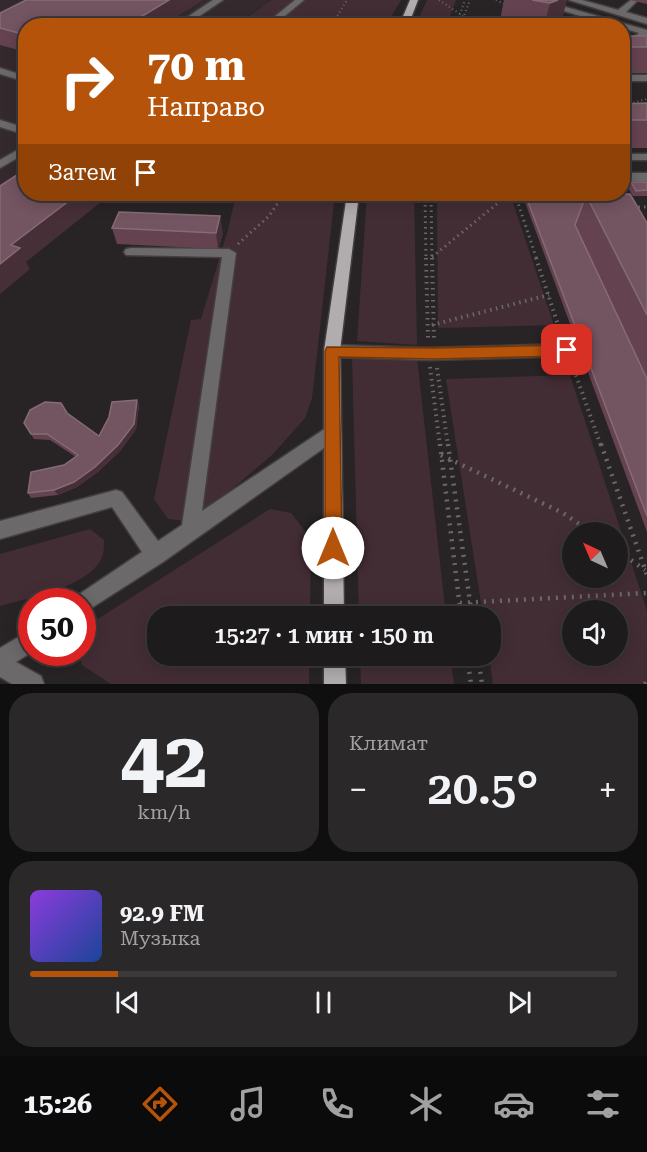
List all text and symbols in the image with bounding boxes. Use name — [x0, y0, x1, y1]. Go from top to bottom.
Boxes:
text: 70 m — [147, 41, 245, 90]
icon: right — [48, 42, 126, 120]
text: Направо — [147, 91, 265, 123]
icon: arrive — [129, 156, 162, 189]
text: Затем — [48, 160, 117, 185]
pin — [541, 324, 592, 375]
icon: arrive — [550, 333, 583, 366]
position arrow — [301, 516, 365, 580]
north arrow — [562, 522, 628, 588]
map controls — [562, 522, 628, 666]
speed limit sign: 50 — [18, 588, 96, 666]
button: sound — [562, 600, 628, 666]
text: 15:27 · 1 мин · 150 m — [214, 623, 434, 648]
text: 42 — [120, 715, 208, 806]
text: Климат — [349, 731, 428, 755]
text: 20.5° — [427, 762, 539, 815]
text: − — [349, 770, 367, 809]
text: + — [599, 770, 617, 809]
text: km/h — [137, 800, 191, 824]
text: 92.9 FM — [120, 901, 204, 926]
text: Музыка — [120, 926, 200, 950]
icon: previous — [111, 986, 144, 1019]
icon: pause — [307, 986, 340, 1019]
icon: next — [503, 986, 536, 1019]
icon: directions — [139, 1083, 181, 1125]
icon: music — [227, 1083, 269, 1125]
icon: phone — [316, 1083, 358, 1125]
icon: climate — [405, 1083, 447, 1125]
icon: car — [493, 1083, 535, 1125]
icon: filters — [582, 1083, 624, 1125]
text: 15:26 — [23, 1088, 92, 1120]

